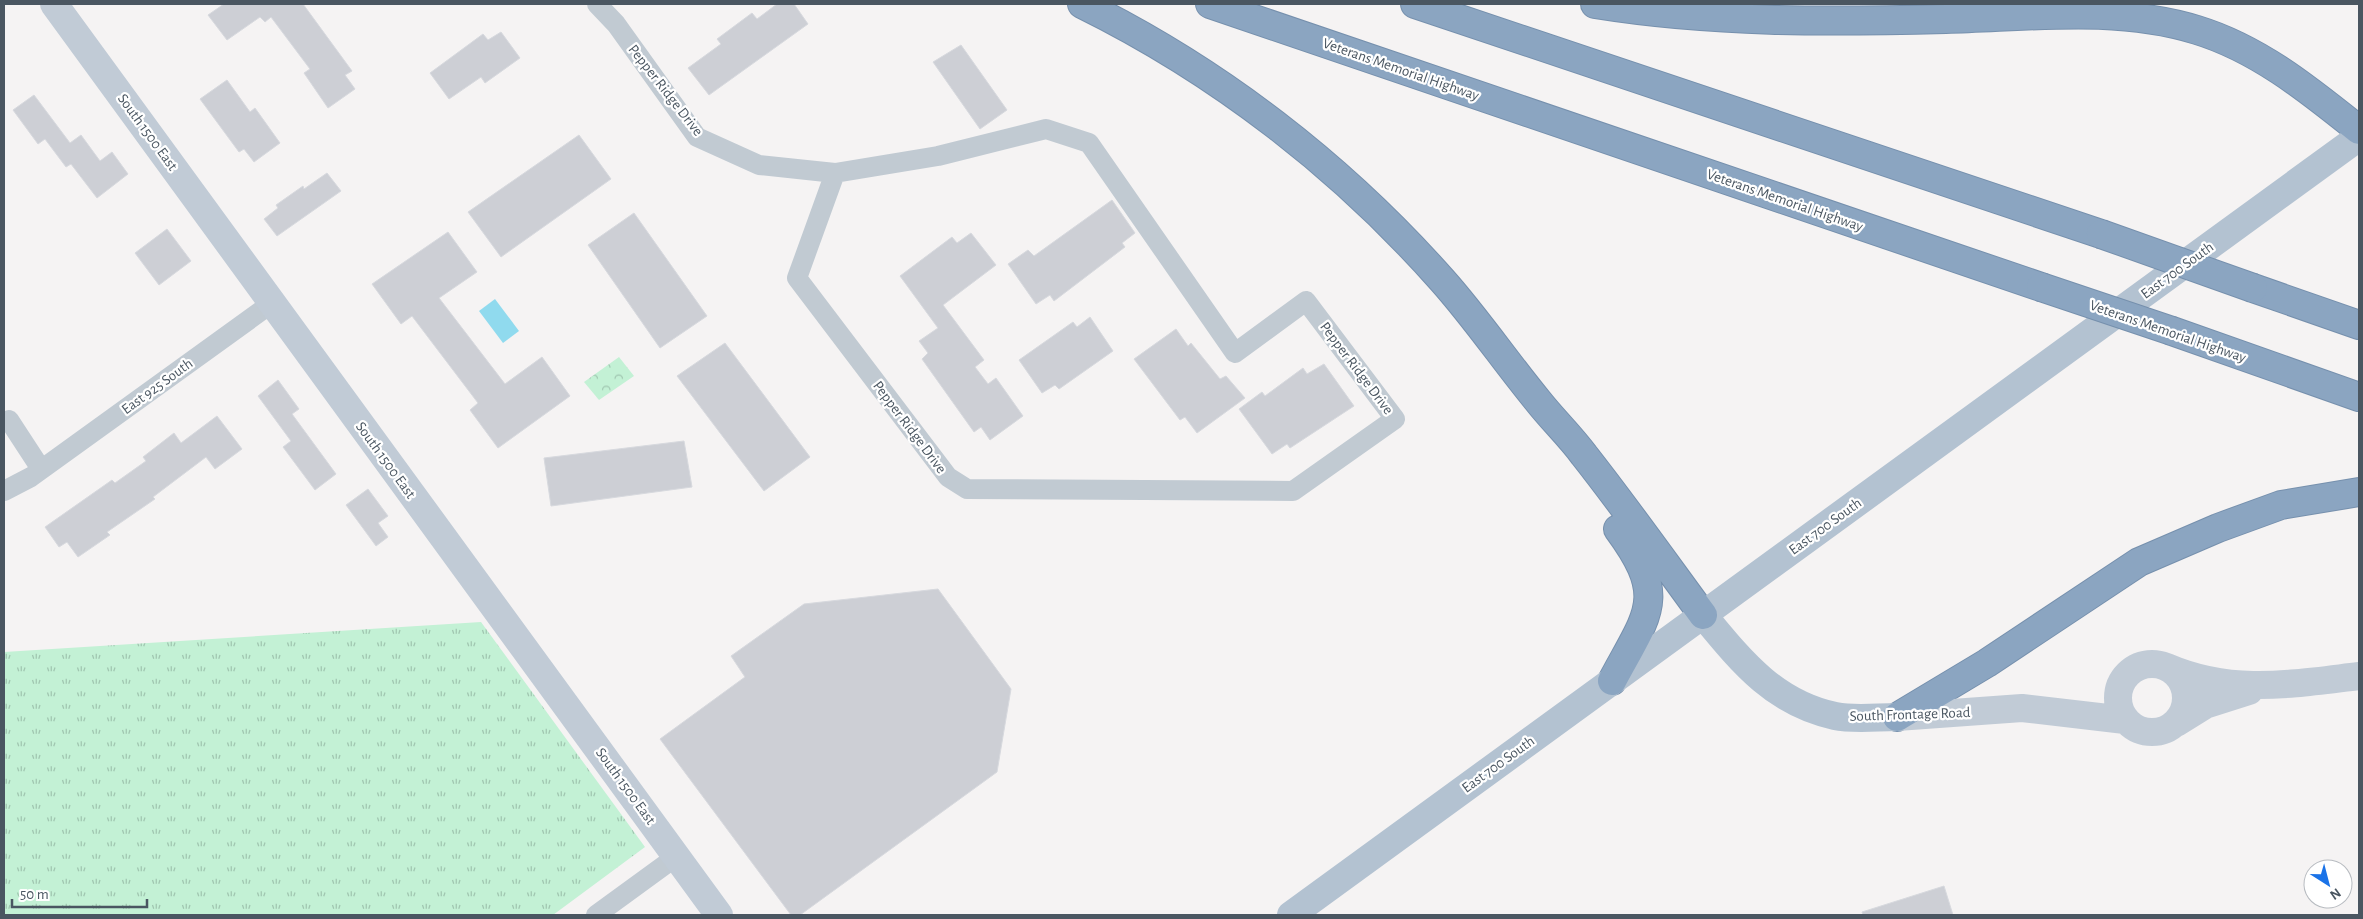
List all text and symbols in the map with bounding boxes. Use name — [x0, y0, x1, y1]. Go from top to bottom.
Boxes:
street label: Veterans Memorial Highway — [1321, 36, 1482, 104]
street label: Pepper Ridge Drive — [625, 42, 706, 139]
street label: South 1500 East — [115, 91, 180, 174]
street label: Veterans Memorial Highway — [1705, 167, 1866, 235]
street label: East 700 South — [2138, 239, 2216, 302]
street label: Veterans Memorial Highway — [2088, 298, 2249, 366]
street label: Pepper Ridge Drive — [1317, 319, 1396, 417]
street label: East 925 South — [119, 356, 196, 417]
street label: Pepper Ridge Drive — [870, 378, 949, 476]
street label: South 1500 East — [353, 419, 418, 502]
street label: East 700 South — [1786, 495, 1864, 558]
street label: South Frontage Road — [1849, 705, 1971, 724]
street label: East 700 South — [1459, 733, 1537, 796]
street label: South 1500 East — [593, 745, 658, 828]
north arrow — [2303, 859, 2353, 909]
scale bar — [12, 876, 148, 908]
text: N — [2327, 885, 2343, 902]
text: 50 m — [20, 887, 49, 902]

